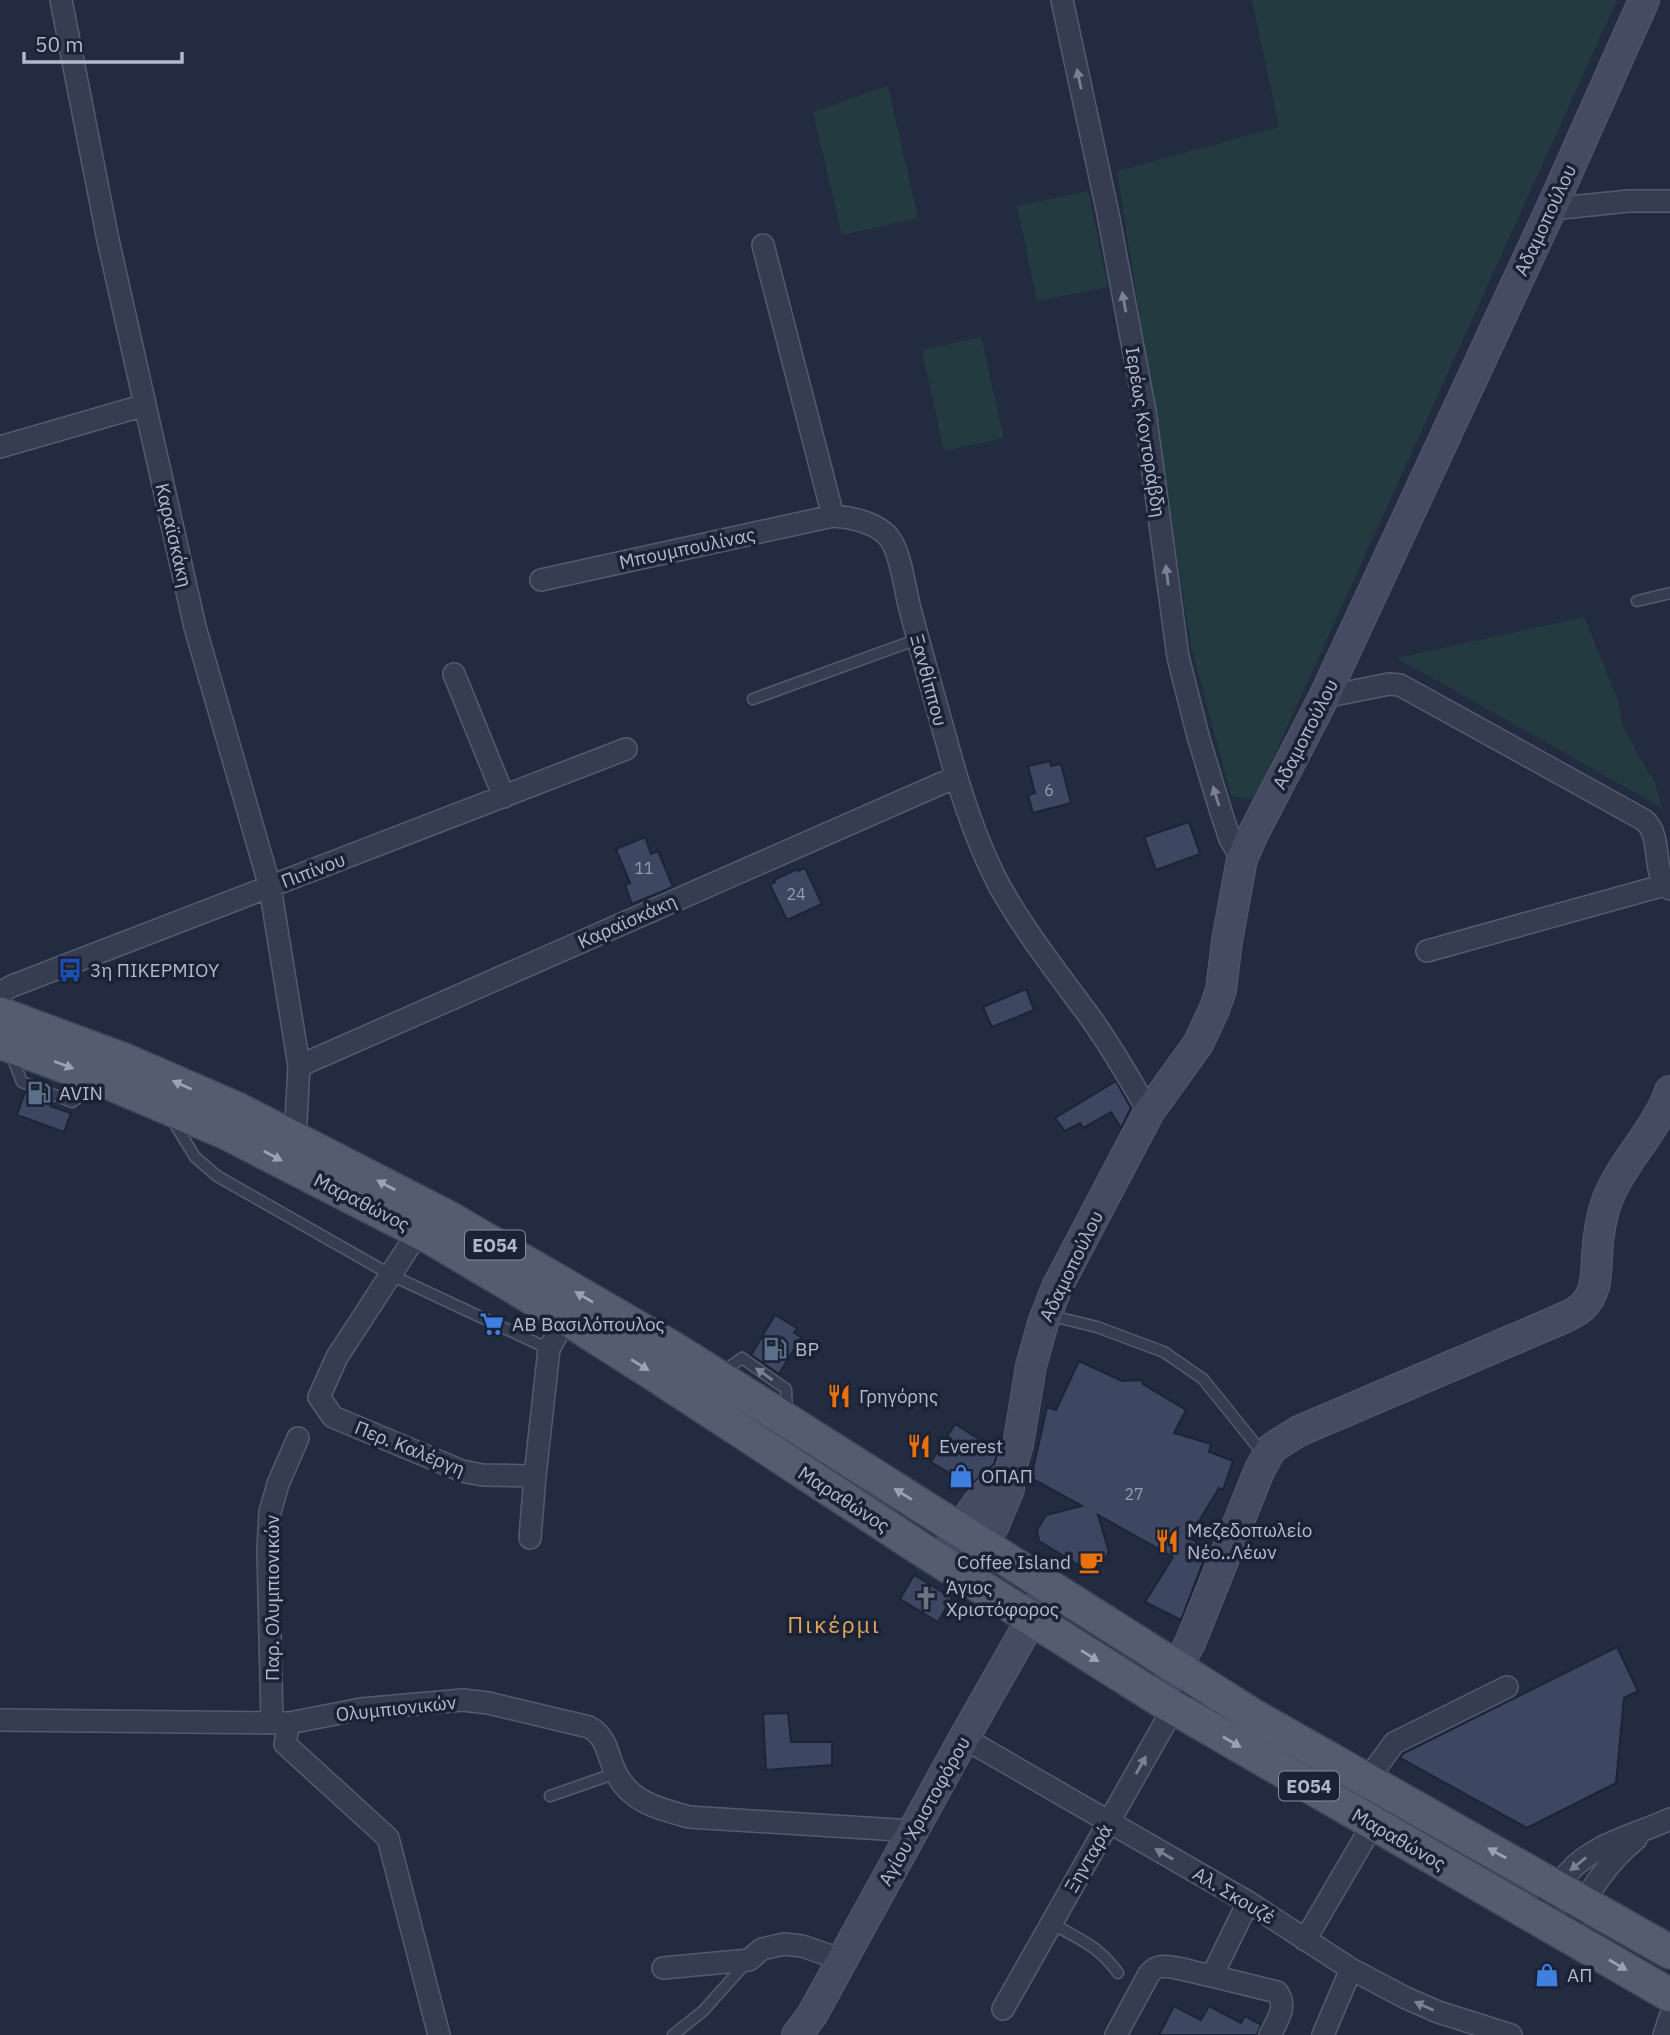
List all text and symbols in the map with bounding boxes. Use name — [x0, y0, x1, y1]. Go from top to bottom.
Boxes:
scale bar — [24, 21, 182, 65]
text: 50 m — [35, 30, 84, 58]
one-way arrow — [1074, 68, 1085, 90]
street label: Αδαμοπούλου — [1509, 160, 1581, 280]
one-way arrow — [1118, 291, 1129, 313]
street label: Ιερέως Κοντοράβδη — [1121, 345, 1171, 519]
street label: Καραϊσκάκη — [150, 481, 198, 589]
street label: Μπουμπουλίνας — [617, 522, 757, 574]
one-way arrow — [1162, 563, 1173, 585]
street label: Ξανθίππου — [905, 631, 953, 729]
street label: Αδαμοπούλου — [1267, 675, 1343, 793]
house number: 6 — [1044, 780, 1054, 800]
one-way arrow — [1210, 786, 1220, 807]
street label: Πιπίνου — [277, 847, 349, 893]
house number: 11 — [634, 858, 654, 878]
house number: 24 — [786, 884, 806, 904]
street label: Καραϊσκάκη — [574, 888, 680, 954]
bus stop icon: 3η ΠΙΚΕΡΜΙΟΥ — [56, 956, 84, 984]
place label: 3η ΠΙΚΕΡΜΙΟΥ — [90, 958, 220, 982]
one-way arrow — [54, 1060, 75, 1071]
fuel station icon: AVIN — [25, 1079, 53, 1107]
one-way arrow — [172, 1079, 192, 1091]
place label: AVIN — [59, 1081, 103, 1105]
one-way arrow — [263, 1150, 283, 1161]
street label: Μαραθώνος — [310, 1168, 414, 1236]
one-way arrow — [376, 1179, 396, 1191]
street label: Αδαμοπούλου — [1034, 1207, 1108, 1325]
road number: ΕΟ54 — [465, 1230, 525, 1260]
one-way arrow — [575, 1291, 594, 1303]
supermarket icon: ΑΒ Βασιλόπουλος — [478, 1310, 506, 1338]
place label: ΑΒ Βασιλόπουλος — [512, 1312, 665, 1336]
fuel station icon: BP — [761, 1335, 789, 1363]
place label: BP — [795, 1337, 819, 1361]
one-way arrow — [631, 1359, 650, 1372]
one-way arrow — [755, 1367, 773, 1381]
restaurant icon: Γρηγόρης — [825, 1382, 853, 1410]
place label: Γρηγόρης — [859, 1384, 938, 1408]
street label: Περ. Καλέργη — [351, 1415, 469, 1481]
restaurant icon: Everest — [905, 1432, 933, 1460]
place label: Everest — [939, 1434, 1003, 1458]
street label: Μαραθώνος — [794, 1461, 894, 1537]
shop icon: ΟΠΑΠ — [947, 1462, 975, 1490]
place label: ΟΠΑΠ — [981, 1464, 1033, 1488]
house number: 27 — [1124, 1484, 1144, 1504]
one-way arrow — [893, 1487, 912, 1500]
street label: Παρ. Ολυμπιονικών — [260, 1515, 284, 1681]
place label: Μεζεδοπωλείο Νέο..Λέων — [1187, 1518, 1313, 1564]
restaurant icon: Μεζεδοπωλείο Νέο..Λέων — [1153, 1527, 1181, 1555]
cafe icon: Coffee Island — [1077, 1548, 1105, 1576]
place label: Coffee Island — [957, 1550, 1071, 1574]
place label: Άγιος Χριστόφορος — [946, 1575, 1059, 1621]
church icon: Άγιος Χριστόφορος — [912, 1584, 940, 1612]
district label: Πικέρμι — [787, 1609, 881, 1639]
one-way arrow — [1080, 1649, 1099, 1662]
street label: Ολυμπιονικών — [335, 1690, 458, 1726]
street label: Αγίου Χριστοφόρου — [873, 1732, 975, 1890]
one-way arrow — [1222, 1736, 1242, 1748]
one-way arrow — [1135, 1755, 1147, 1775]
road number: ΕΟ54 — [1279, 1772, 1339, 1800]
street label: Μαραθώνος — [1348, 1803, 1450, 1875]
street label: Ξηνταρά — [1059, 1819, 1117, 1897]
one-way arrow — [1487, 1847, 1507, 1859]
one-way arrow — [1154, 1848, 1174, 1860]
one-way arrow — [1570, 1856, 1587, 1871]
street label: Αλ. Σκουζέ — [1189, 1861, 1280, 1929]
one-way arrow — [1608, 1958, 1627, 1971]
shop icon: ΑΠ — [1533, 1961, 1561, 1989]
place label: ΑΠ — [1567, 1963, 1592, 1987]
one-way arrow — [1414, 2000, 1434, 2012]

